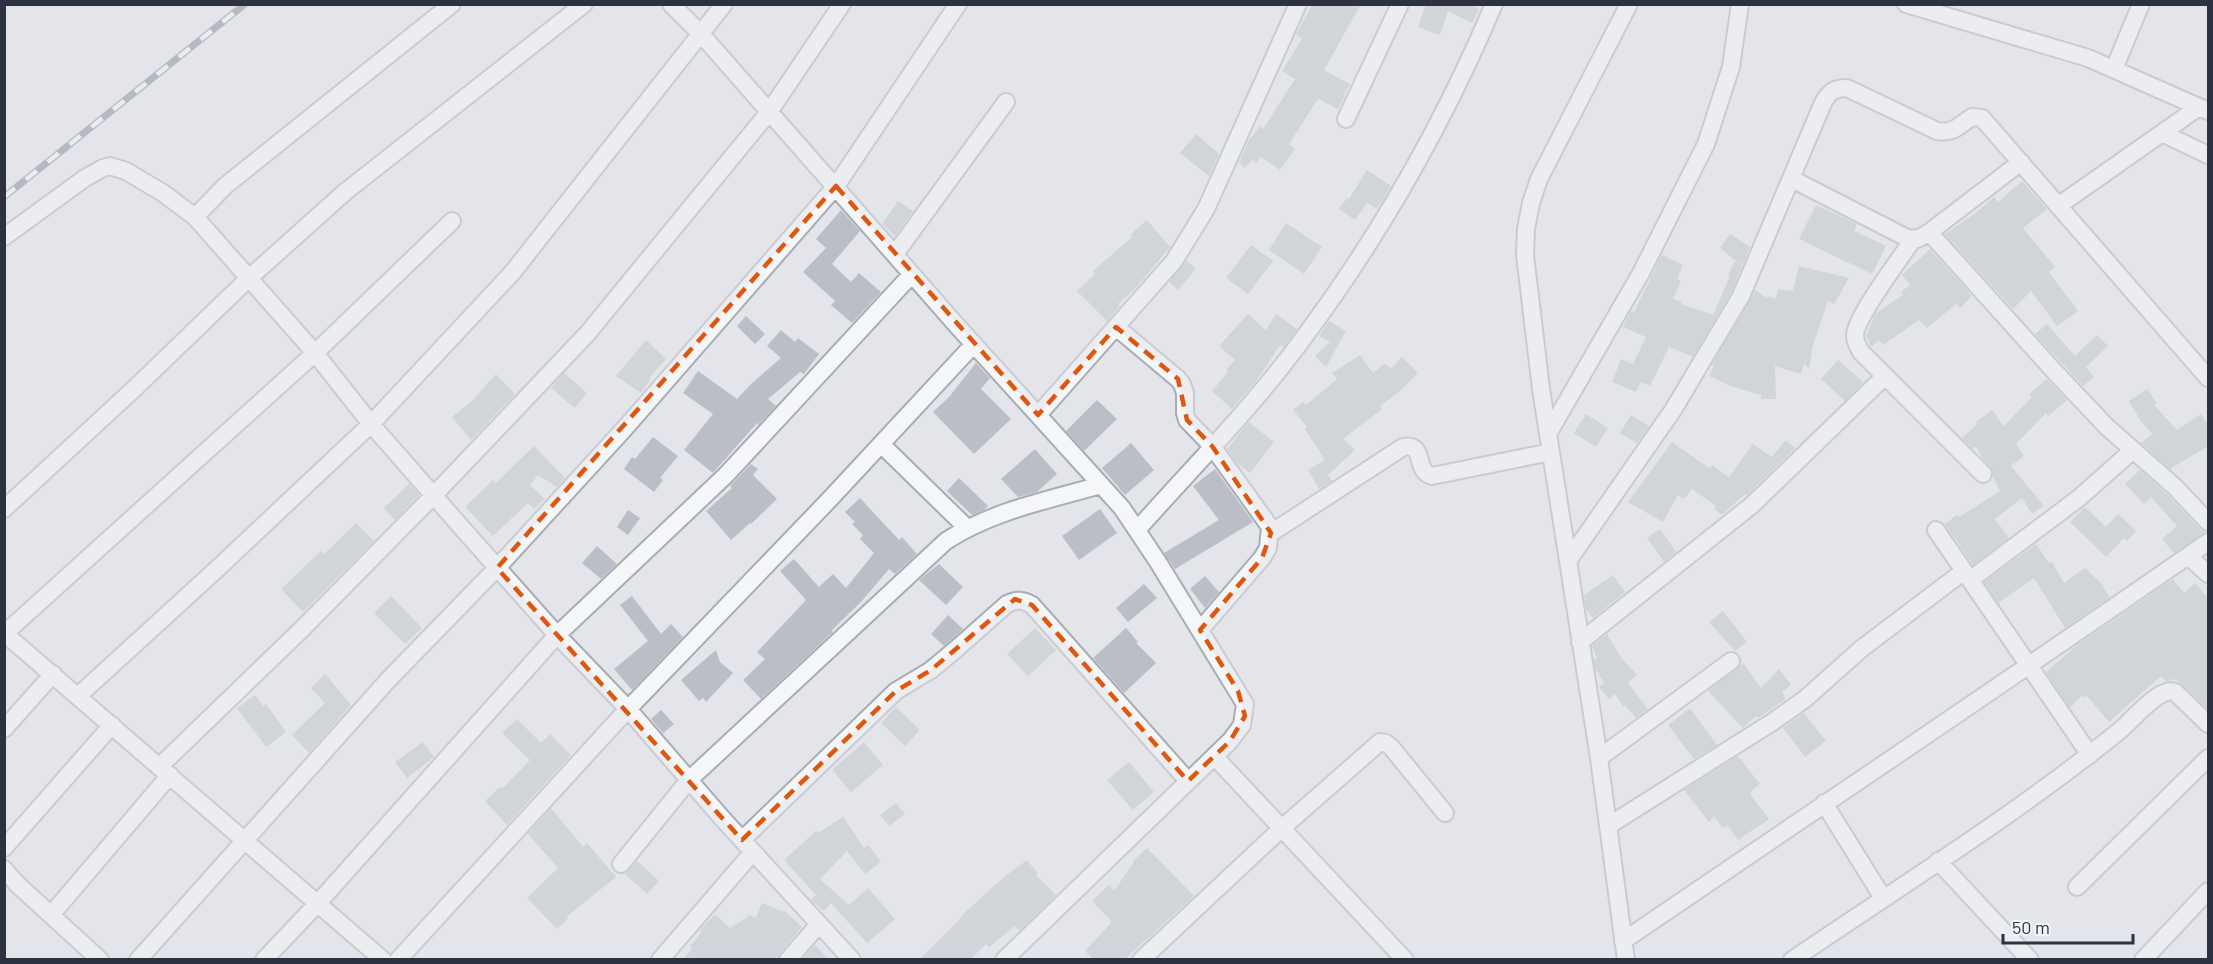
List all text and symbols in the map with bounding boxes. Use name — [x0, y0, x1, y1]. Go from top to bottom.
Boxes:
scale bar — [2003, 907, 2134, 945]
text: 50 m — [2012, 916, 2050, 938]

